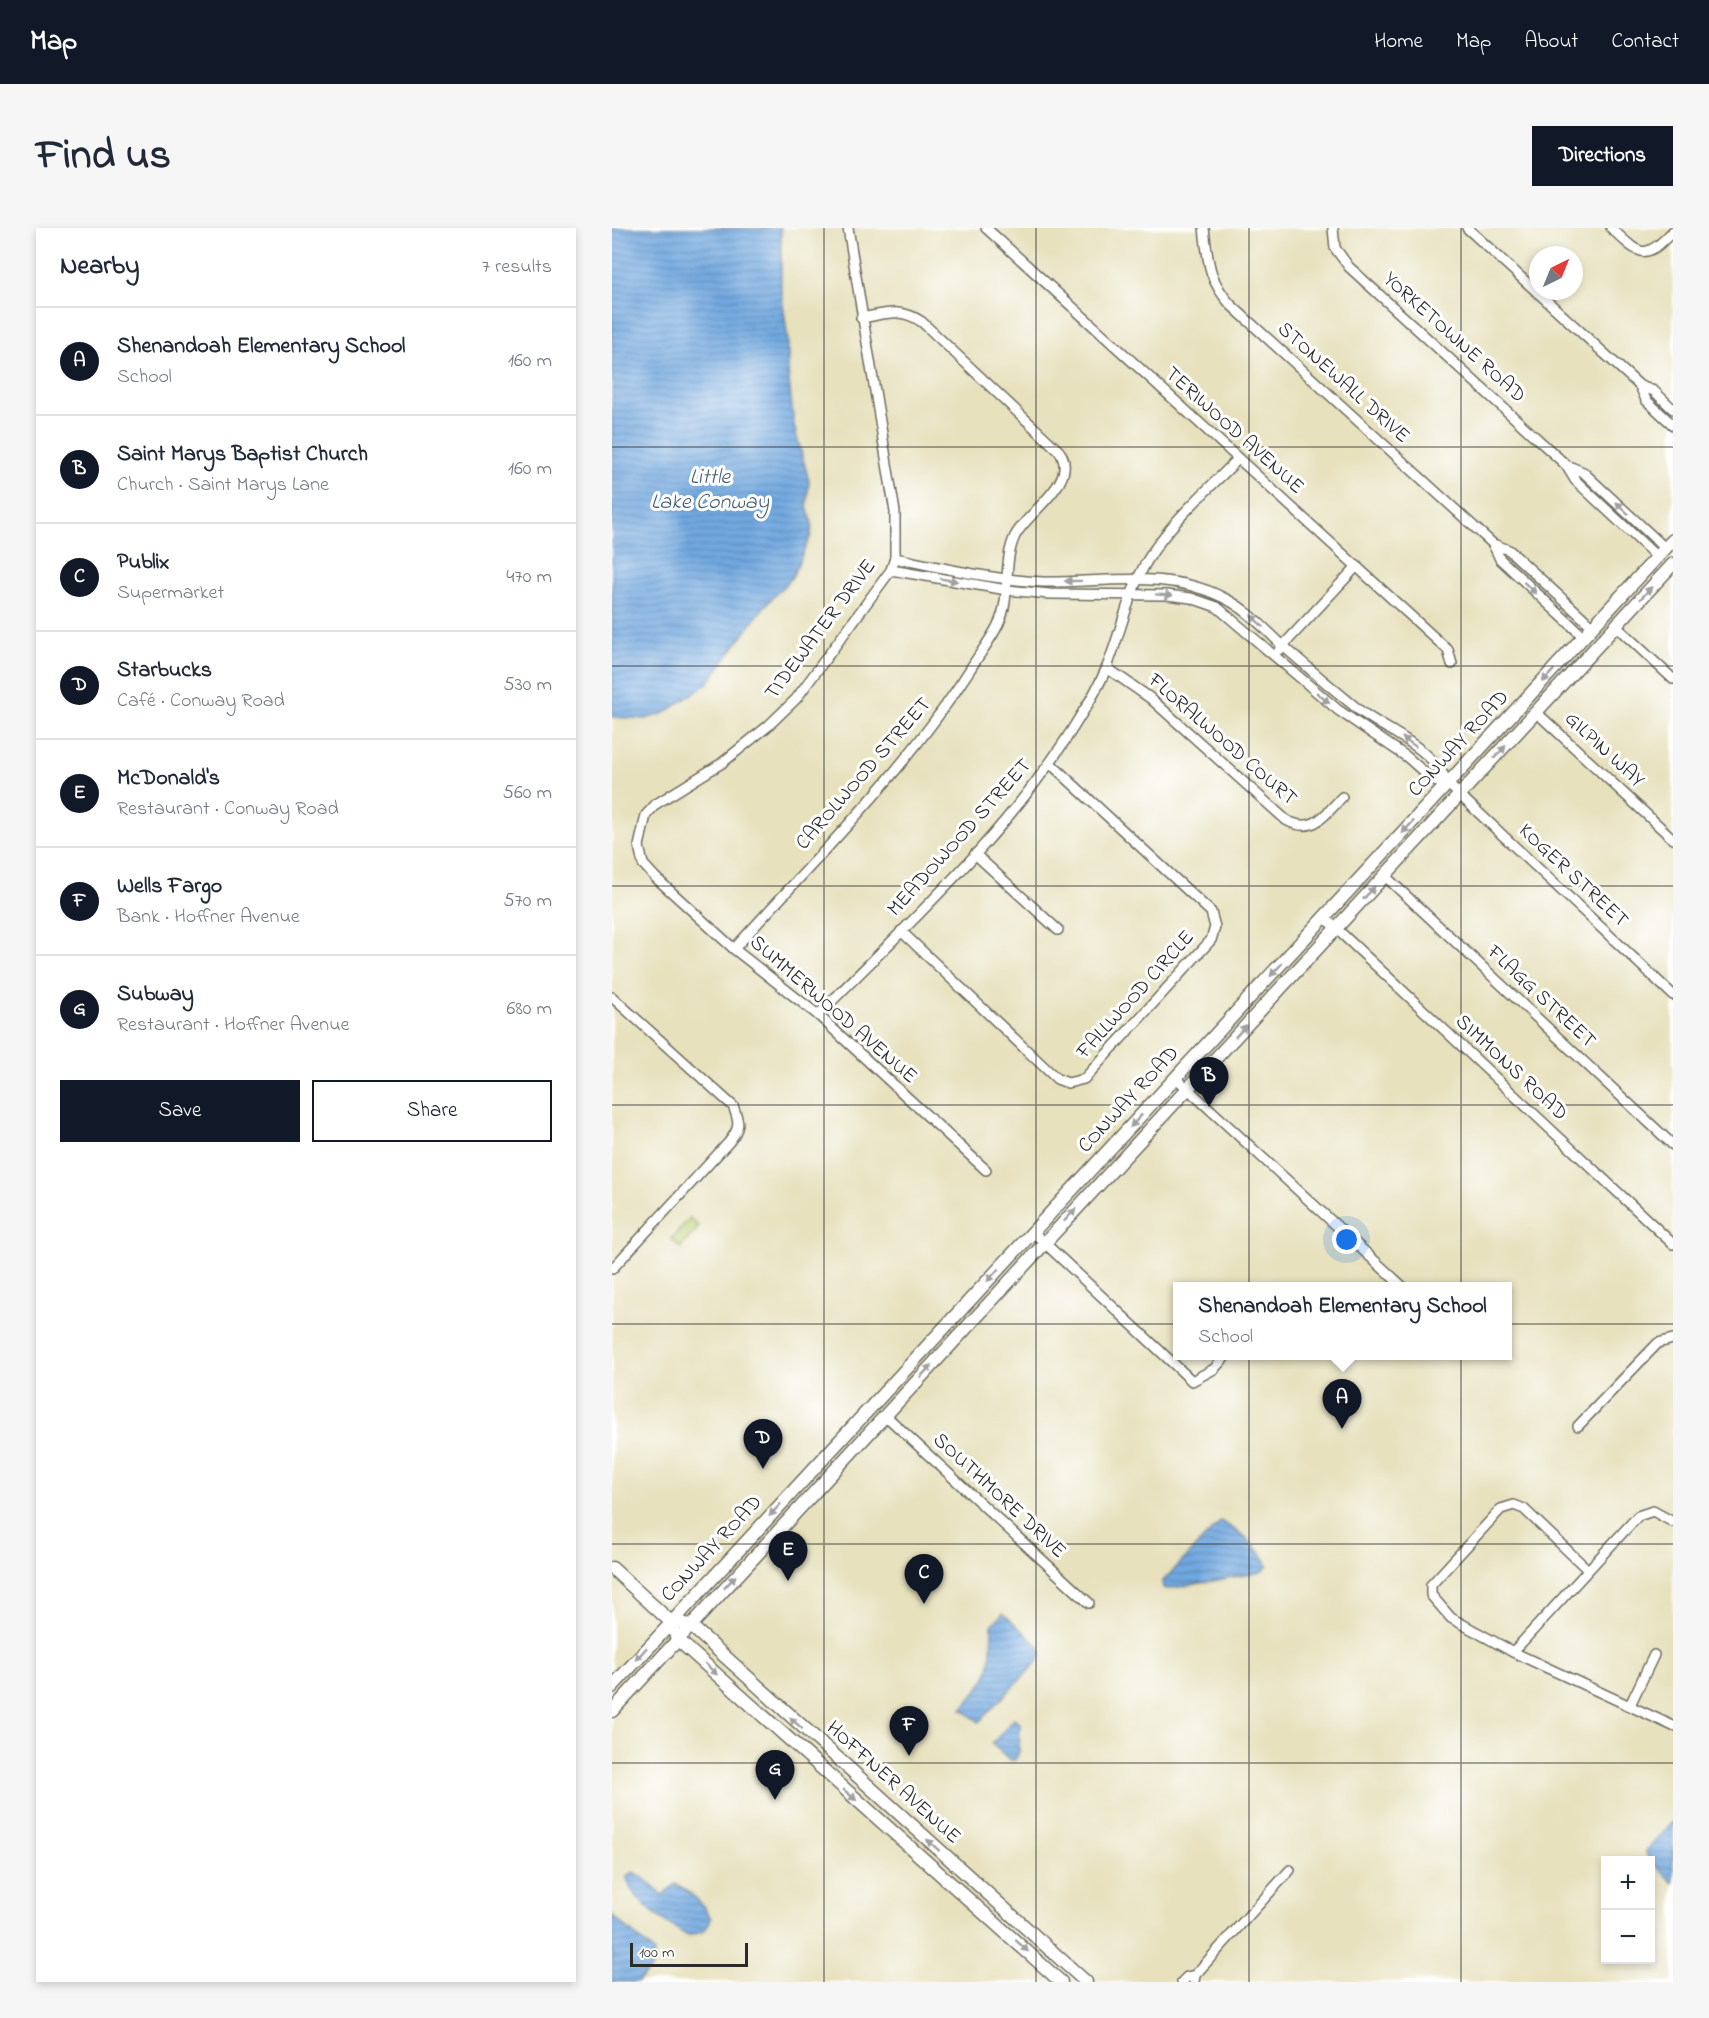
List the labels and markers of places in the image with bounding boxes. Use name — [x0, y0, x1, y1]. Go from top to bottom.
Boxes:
pin: B — [1190, 1058, 1228, 1107]
pin: A — [1322, 1380, 1362, 1429]
pin: D — [744, 1420, 782, 1469]
pin: E — [768, 1532, 807, 1581]
pin: C — [904, 1554, 944, 1604]
pin: F — [890, 1706, 928, 1756]
pin: G — [756, 1750, 794, 1800]

